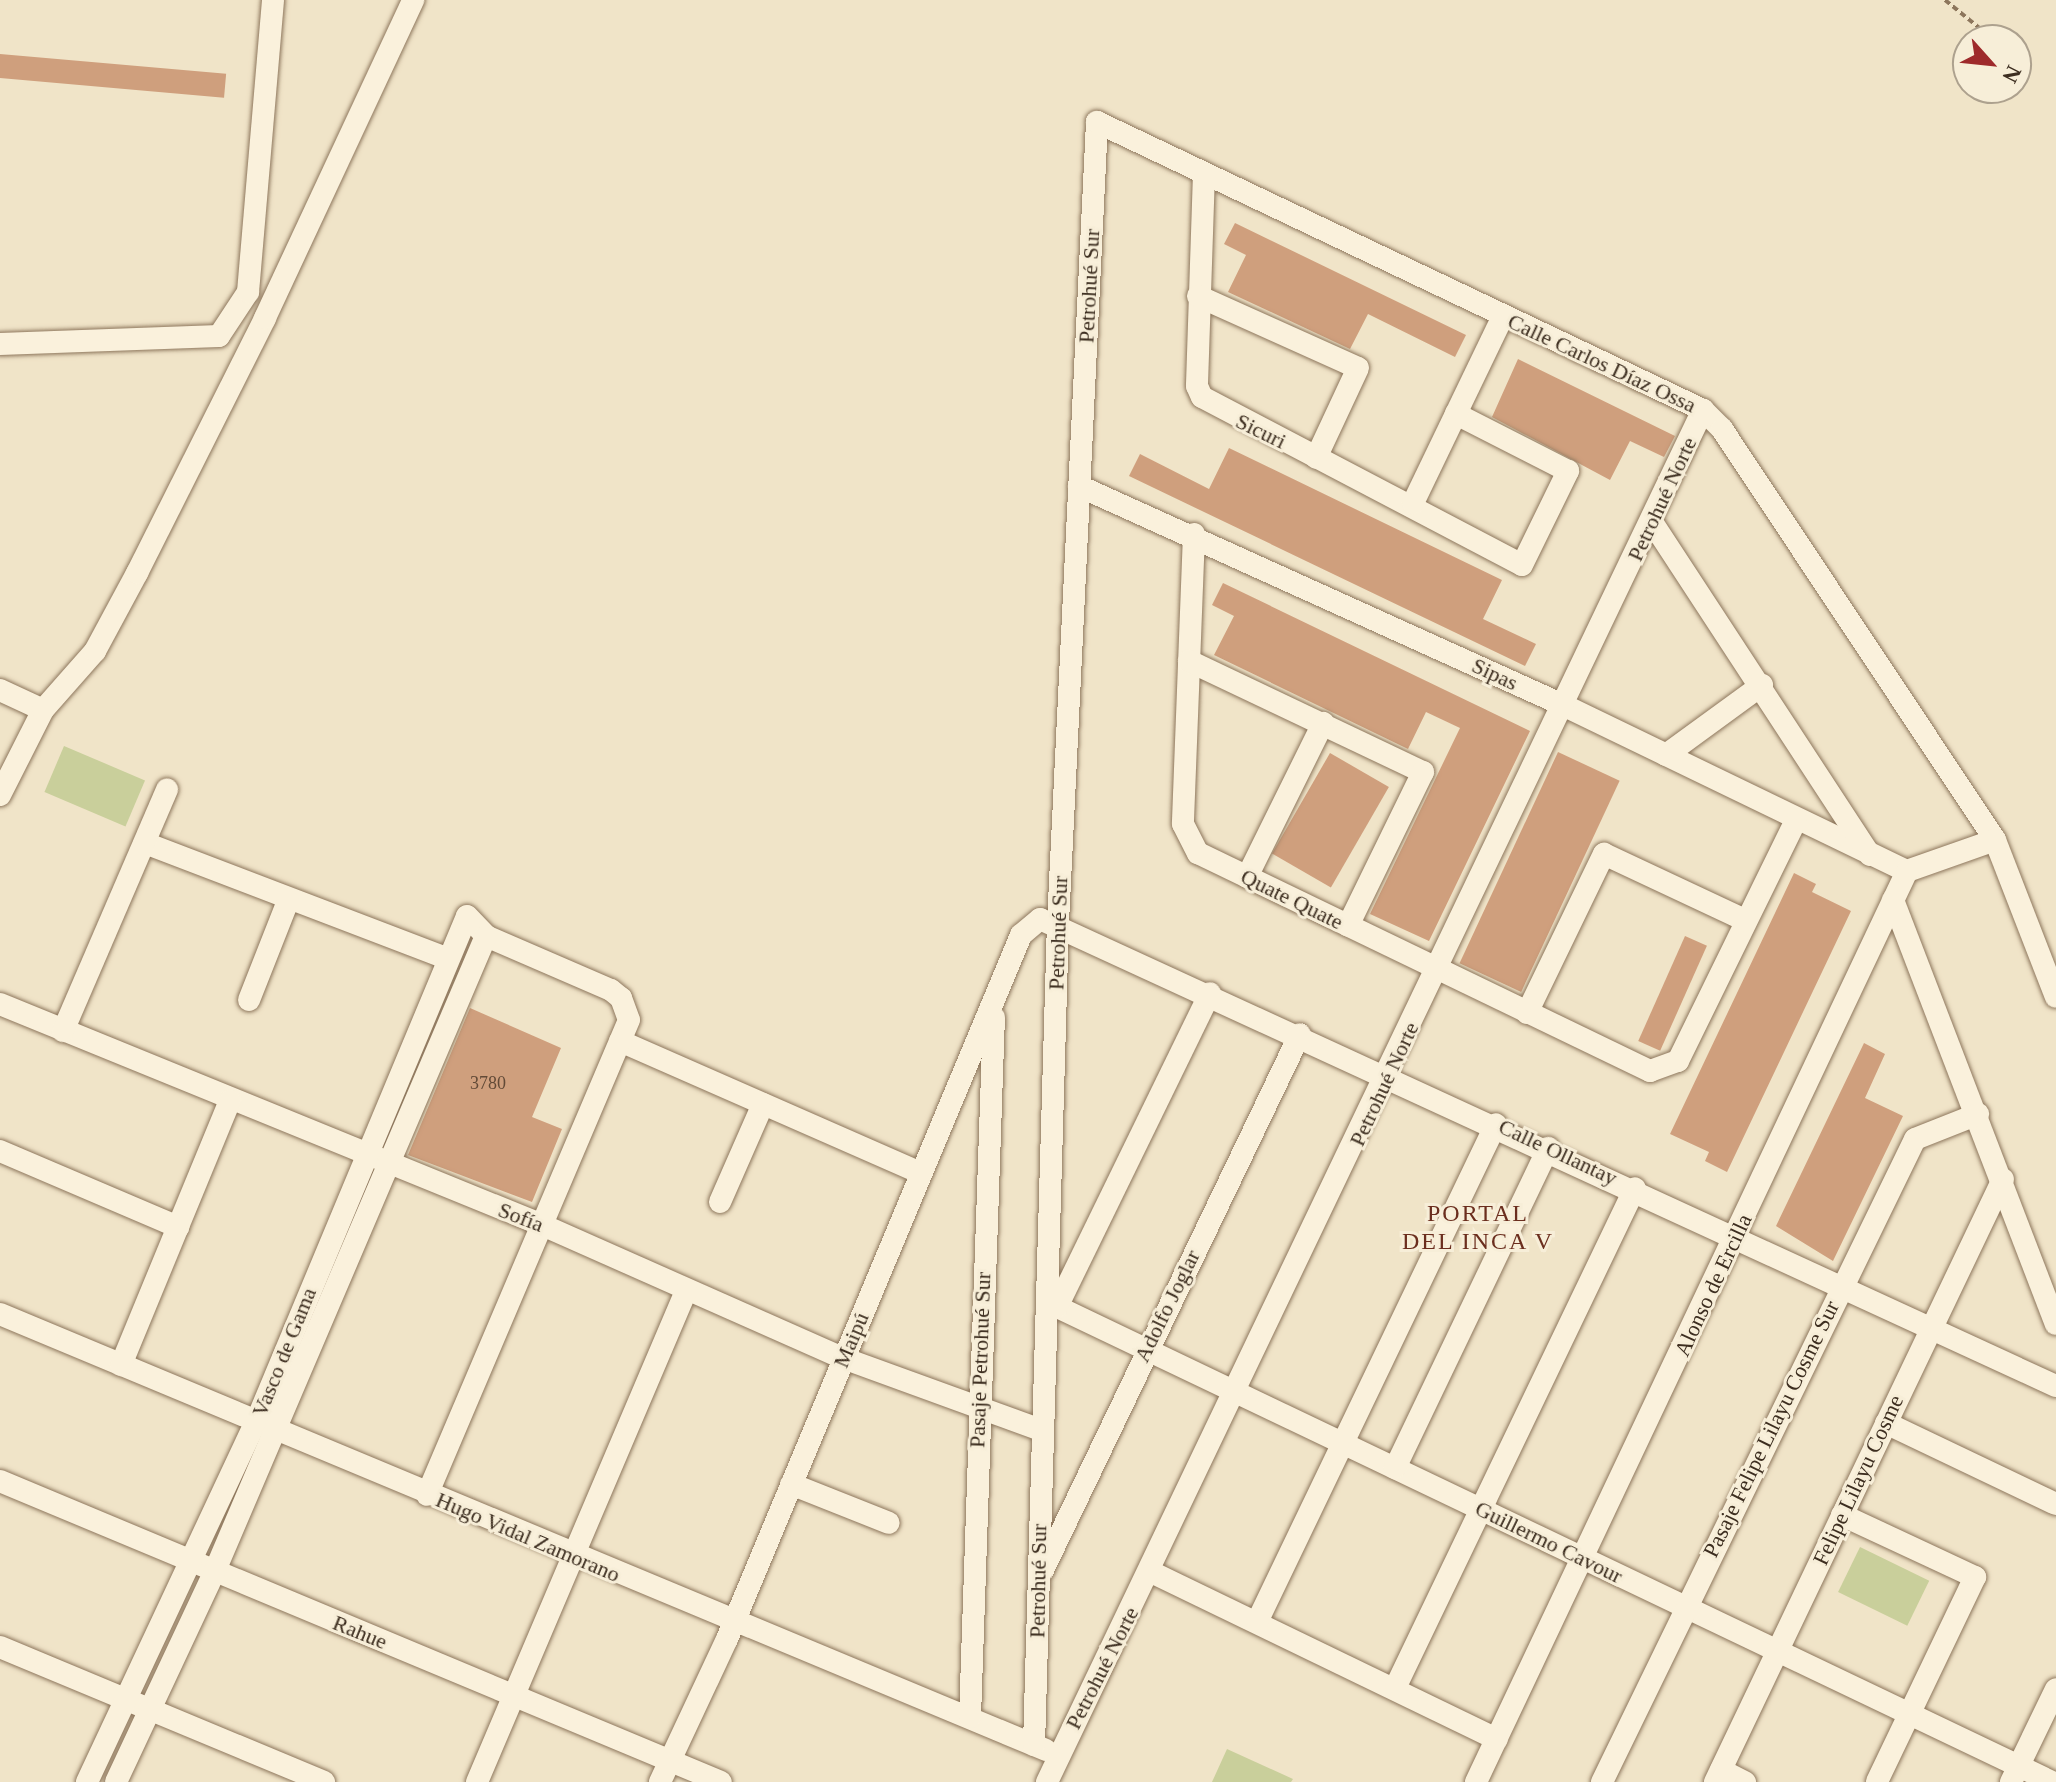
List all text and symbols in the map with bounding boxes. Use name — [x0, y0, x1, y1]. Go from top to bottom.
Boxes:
north arrow — [1952, 24, 2032, 104]
text: N — [1997, 61, 2027, 87]
street label: Petrohué Sur — [1073, 228, 1105, 344]
street label: Calle Carlos Díaz Ossa — [1504, 308, 1700, 418]
street label: Sicuri — [1232, 408, 1290, 454]
street label: Petrohué Norte — [1622, 433, 1702, 565]
street label: Sipas — [1468, 652, 1522, 696]
street label: Quate Quate — [1237, 863, 1347, 935]
street label: Petrohué Sur — [1043, 875, 1073, 991]
street label: Petrohué Norte — [1344, 1018, 1424, 1150]
house number: 3780 — [470, 1072, 506, 1094]
street label: Calle Ollantay — [1495, 1113, 1621, 1191]
street label: Sofía — [495, 1196, 547, 1238]
district label: PORTAL DEL INCA V — [1401, 1200, 1555, 1256]
street label: Alonso de Ercilla — [1669, 1210, 1757, 1360]
street label: Adolfo Joglar — [1128, 1246, 1206, 1366]
street label: Pasaje Petrohué Sur — [964, 1272, 996, 1448]
street label: Vasco de Gama — [246, 1284, 322, 1420]
street label: Pasaje Felipe Lilayu Cosme Sur — [1697, 1296, 1845, 1562]
street label: Maipú — [828, 1308, 874, 1372]
street label: Felipe Lilayu Cosme — [1807, 1391, 1909, 1569]
street label: Hugo Vidal Zamorano — [432, 1486, 624, 1588]
street label: Guillermo Cavour — [1471, 1495, 1627, 1589]
street label: Petrohué Sur — [1024, 1524, 1052, 1638]
street label: Petrohué Norte — [1060, 1602, 1144, 1734]
street label: Rahue — [329, 1609, 391, 1655]

